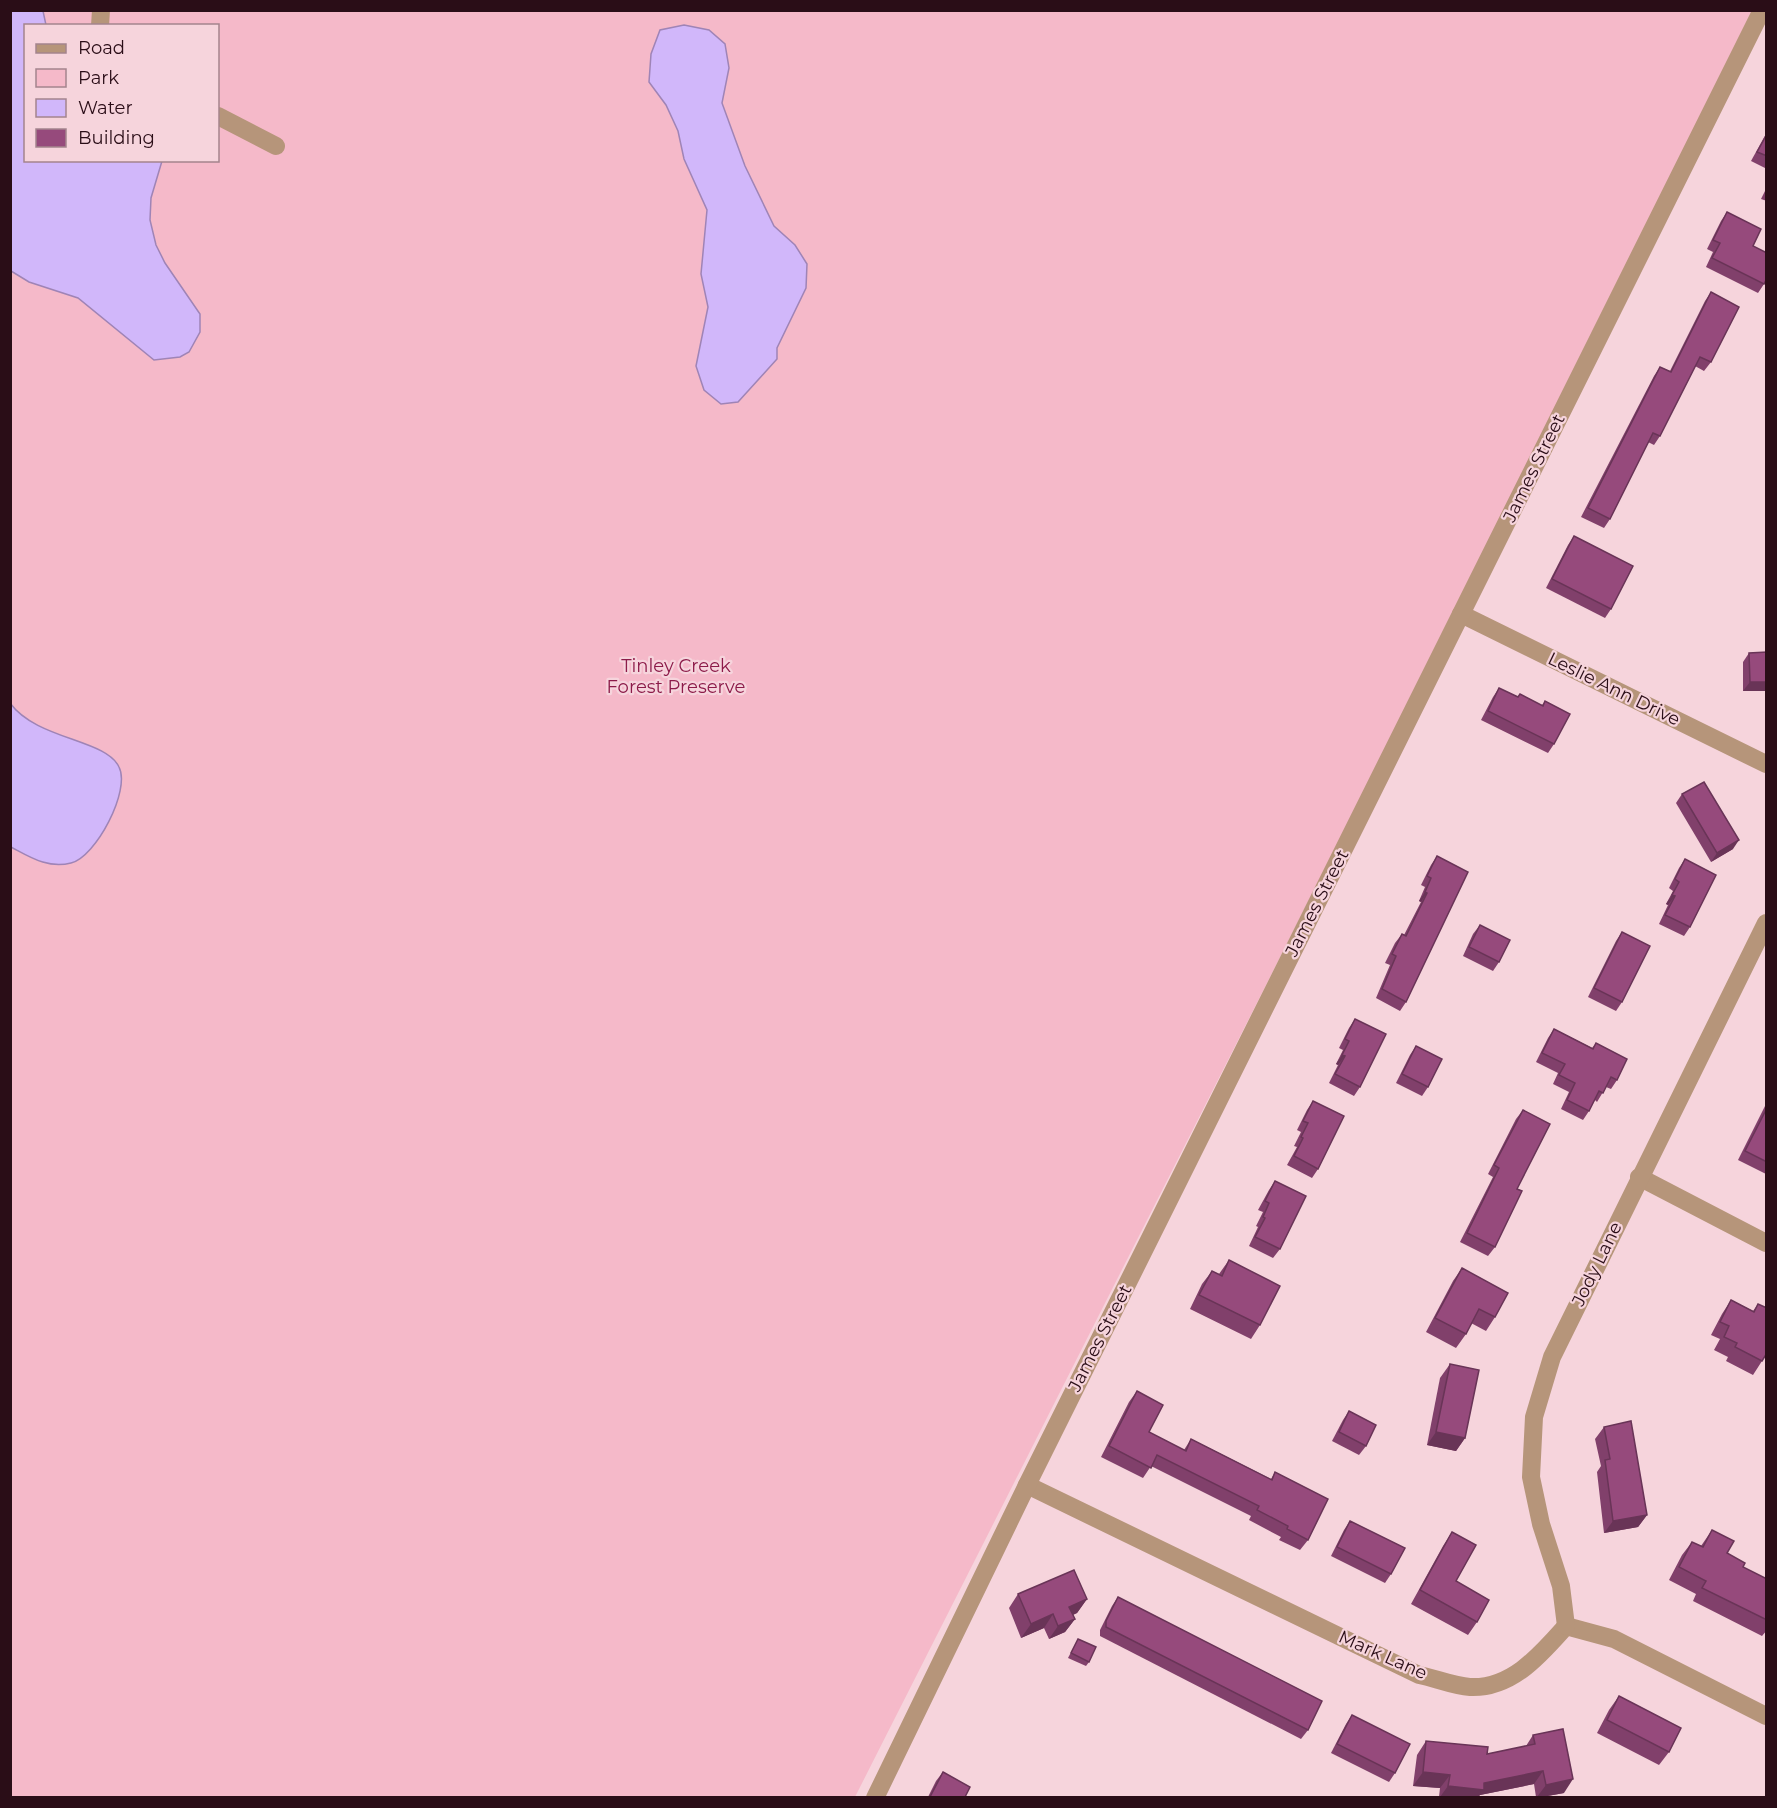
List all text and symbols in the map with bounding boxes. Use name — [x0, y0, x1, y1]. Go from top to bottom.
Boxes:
legend — [24, 24, 219, 162]
text: Road — [78, 37, 125, 59]
text: Park — [78, 67, 119, 89]
text: Water — [78, 97, 133, 119]
text: Building — [78, 127, 155, 149]
street label: James Street — [1498, 410, 1570, 527]
street label: Leslie Ann Drive — [1544, 647, 1684, 731]
park label: Tinley Creek Forest Preserve — [607, 655, 746, 698]
street label: James Street — [1280, 846, 1353, 961]
street label: Jody Lane — [1567, 1218, 1627, 1311]
street label: James Street — [1063, 1281, 1136, 1396]
street label: Mark Lane — [1335, 1626, 1431, 1684]

